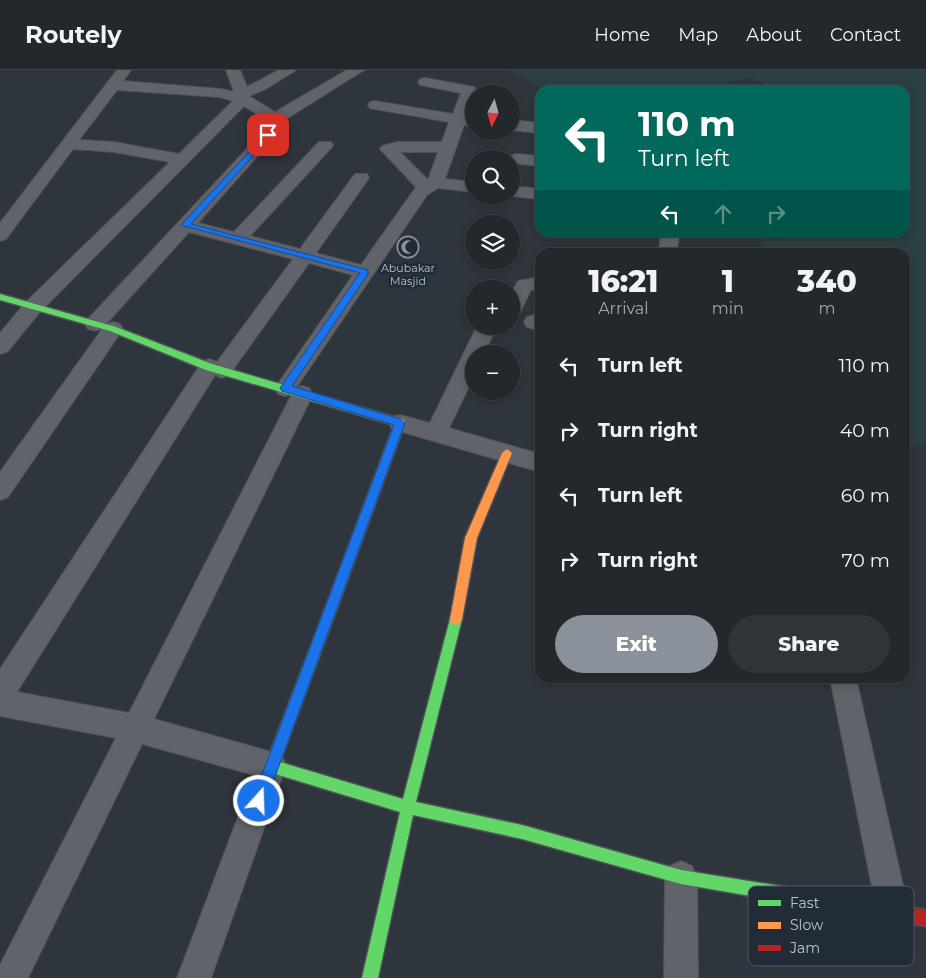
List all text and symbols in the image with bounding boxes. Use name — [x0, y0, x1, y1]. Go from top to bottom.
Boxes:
text: Routely — [25, 20, 122, 49]
text: Home — [594, 24, 650, 46]
text: Map — [678, 24, 718, 46]
text: About — [746, 24, 802, 46]
text: Contact — [830, 24, 901, 46]
north arrow — [465, 85, 520, 140]
map controls — [465, 85, 520, 400]
text: 110 m — [638, 102, 736, 145]
icon: left — [555, 105, 620, 170]
pin — [247, 114, 289, 156]
icon: arrive — [254, 121, 282, 149]
text: Turn left — [638, 145, 730, 172]
button: search — [465, 150, 520, 205]
icon: left — [656, 200, 684, 228]
icon: ahead — [709, 200, 737, 228]
icon: right — [762, 200, 790, 228]
button: layers — [465, 215, 520, 270]
mosque icon: Abubakar Masjid — [396, 235, 420, 259]
place label: Abubakar Masjid — [381, 261, 435, 288]
text: 16:21 — [588, 263, 658, 300]
text: 1 — [722, 263, 734, 300]
text: 340 — [797, 263, 857, 300]
button: + — [465, 280, 520, 335]
text: Arrival — [598, 299, 649, 318]
text: min — [712, 299, 744, 318]
text: m — [818, 299, 835, 318]
button: − — [465, 345, 520, 400]
icon: left — [555, 352, 583, 380]
text: Turn left — [598, 354, 683, 377]
text: 110 m — [839, 354, 890, 377]
icon: right — [555, 417, 583, 445]
text: Turn right — [598, 419, 698, 442]
text: 40 m — [840, 419, 890, 442]
icon: left — [555, 482, 583, 510]
text: Turn left — [598, 484, 683, 507]
text: 60 m — [841, 484, 890, 507]
icon: right — [555, 547, 583, 575]
text: Turn right — [598, 549, 698, 572]
text: 70 m — [841, 549, 890, 572]
button: Exit — [555, 615, 718, 673]
button: Share — [728, 615, 890, 673]
position arrow — [232, 774, 284, 826]
legend — [748, 886, 914, 966]
text: Fast — [790, 894, 820, 912]
text: Slow — [790, 916, 824, 934]
text: Jam — [789, 939, 820, 957]

